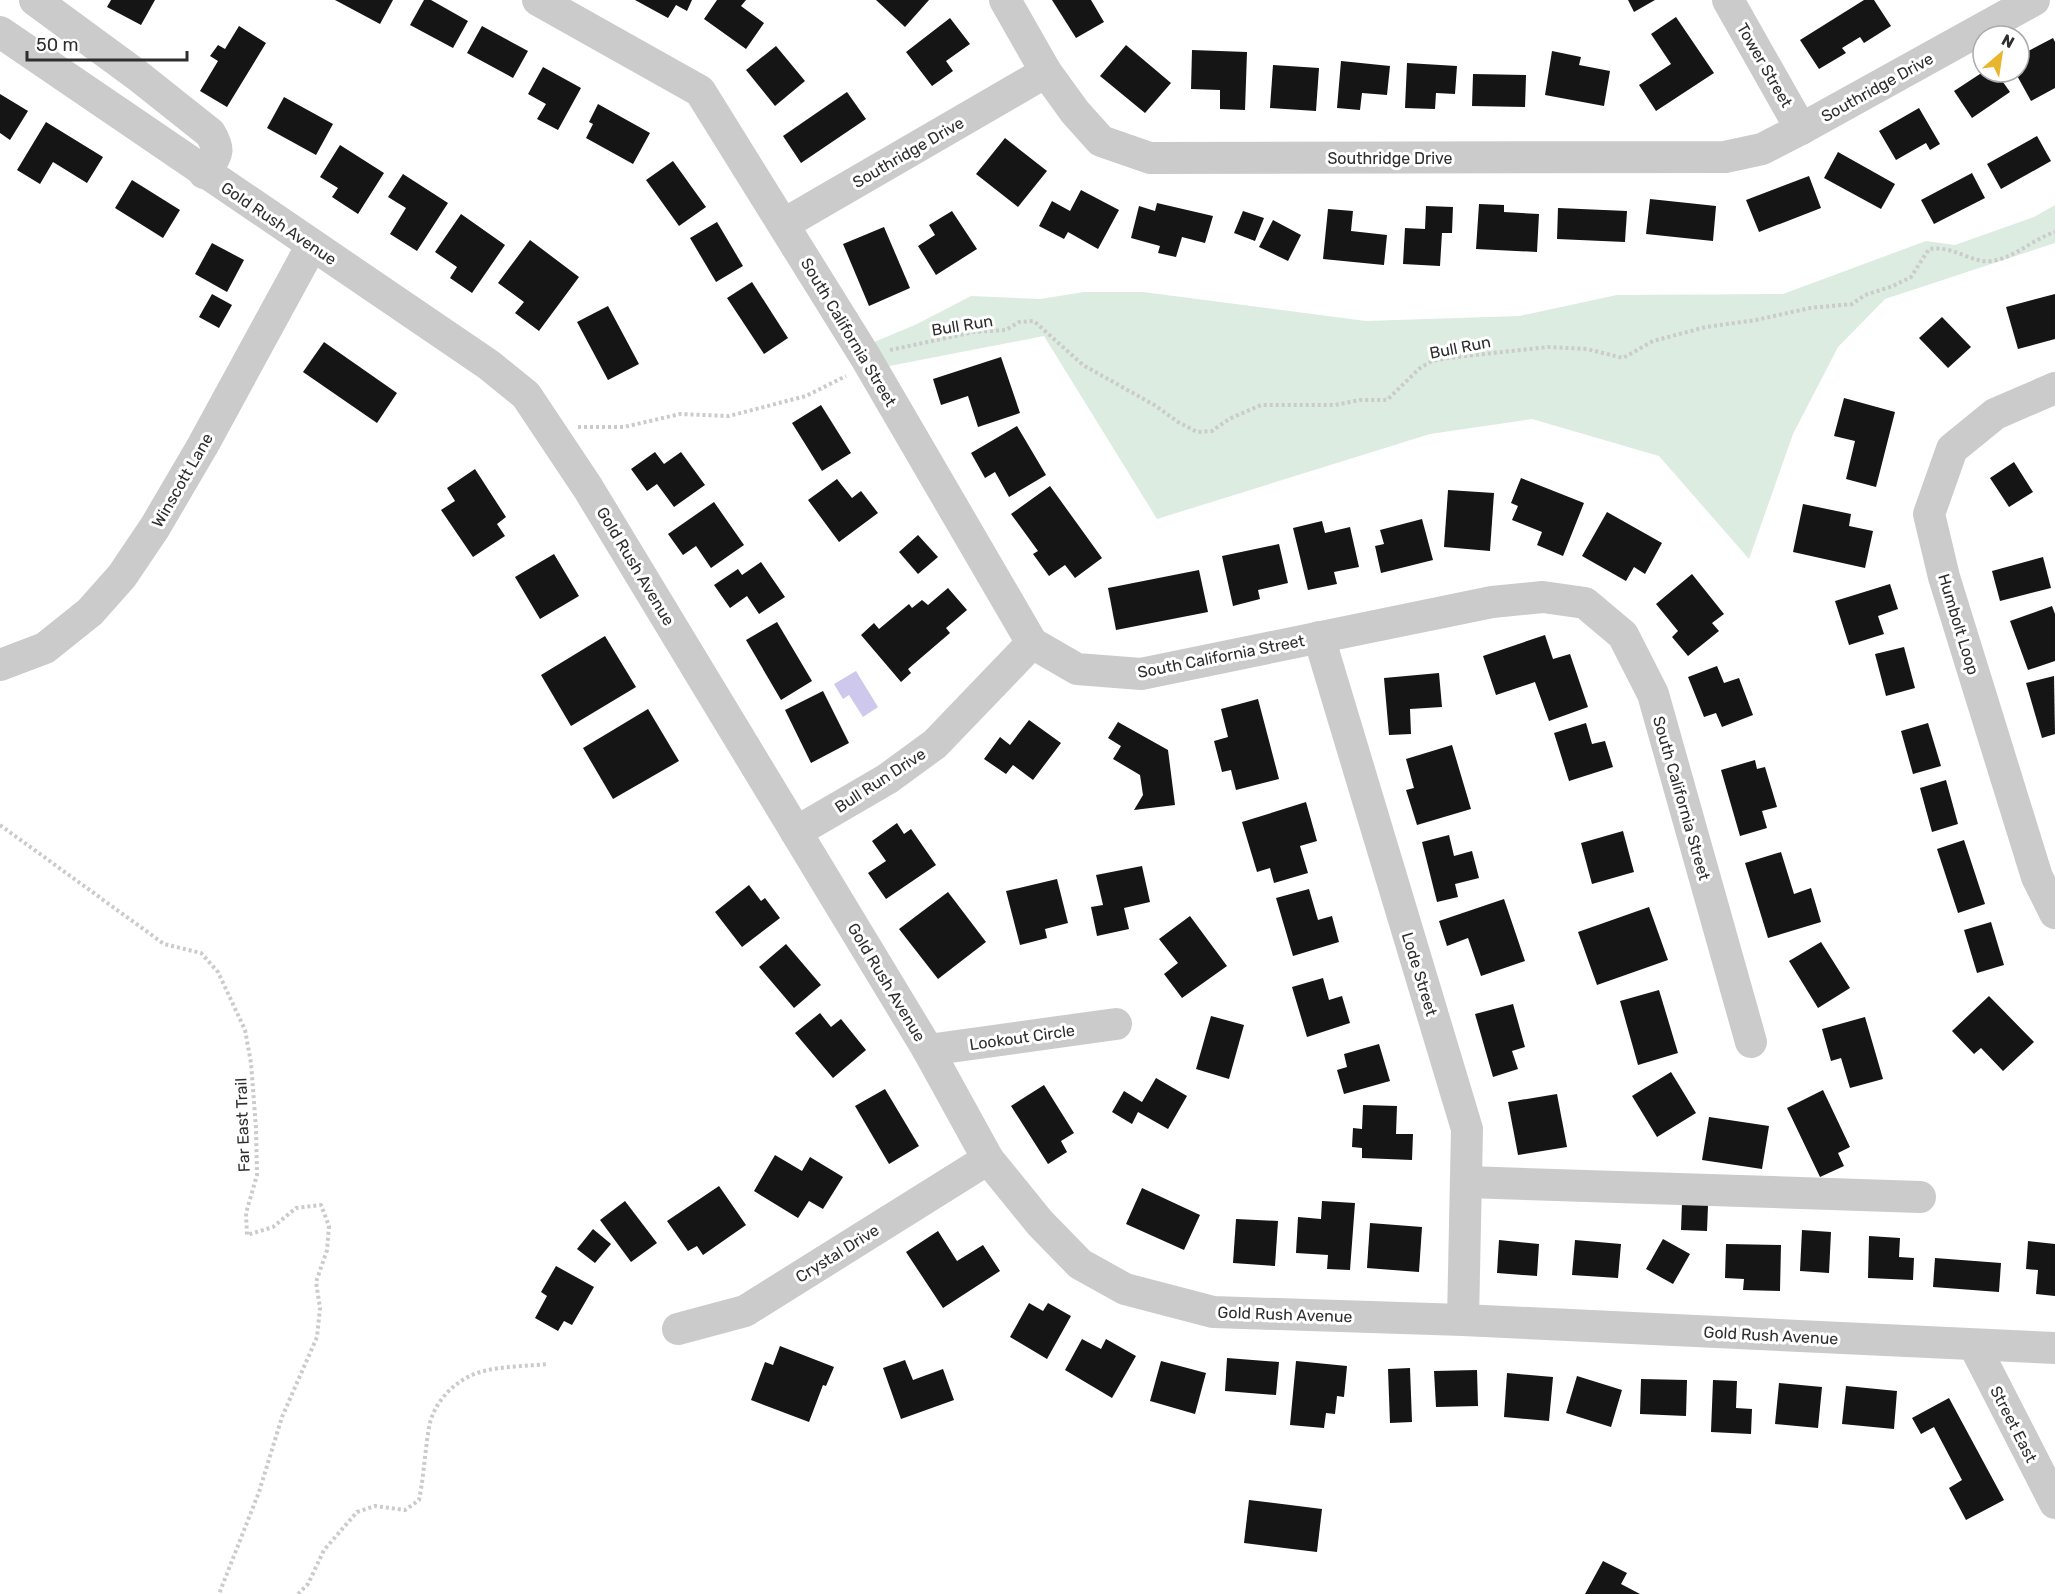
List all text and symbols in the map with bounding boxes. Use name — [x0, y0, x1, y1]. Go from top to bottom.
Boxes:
street label: Tower Street — [1733, 20, 1796, 111]
scale bar — [27, 24, 188, 62]
north arrow — [1971, 24, 2031, 84]
text: N — [1998, 30, 2018, 52]
text: 50 m — [36, 34, 79, 56]
street label: Southridge Drive — [1818, 49, 1937, 126]
street label: Southridge Drive — [849, 113, 967, 192]
street label: Southridge Drive — [1327, 149, 1453, 168]
street label: Gold Rush Avenue — [217, 178, 340, 269]
street label: South California Street — [797, 255, 900, 410]
street label: Bull Run — [930, 311, 994, 340]
street label: Bull Run — [1428, 332, 1492, 363]
street label: Winscott Lane — [148, 430, 217, 531]
street label: Gold Rush Avenue — [593, 504, 678, 629]
street label: Humbolt Loop — [1934, 571, 1983, 677]
street label: South California Street — [1136, 631, 1306, 682]
street label: South California Street — [1649, 714, 1714, 882]
street label: Bull Run Drive — [831, 744, 929, 817]
street label: Gold Rush Avenue — [844, 920, 929, 1045]
street label: Lode Street — [1398, 930, 1441, 1018]
street label: Lookout Circle — [968, 1021, 1076, 1054]
street label: Far East Trail — [231, 1078, 254, 1172]
street label: Crystal Drive — [792, 1220, 883, 1287]
street label: Gold Rush Avenue — [1217, 1303, 1353, 1326]
street label: Gold Rush Avenue — [1703, 1322, 1839, 1349]
street label: Street East — [1986, 1383, 2041, 1466]

